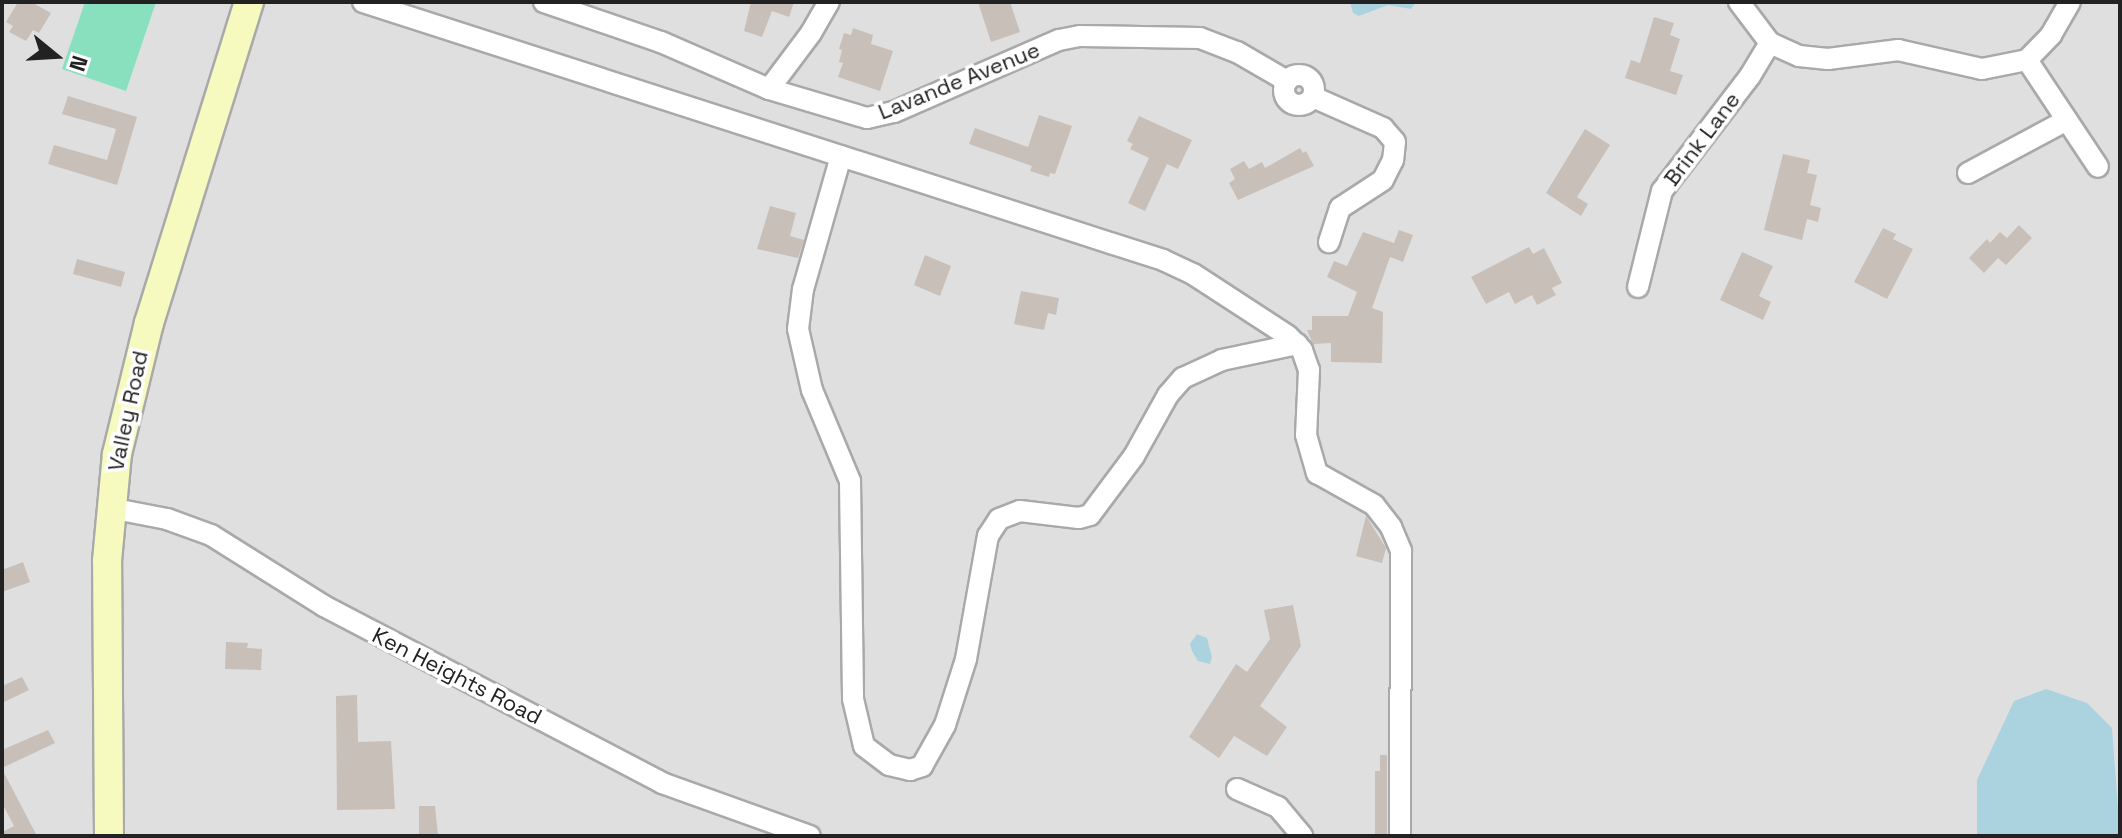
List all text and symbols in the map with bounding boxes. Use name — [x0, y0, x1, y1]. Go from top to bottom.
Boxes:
north arrow — [16, 16, 96, 96]
street label: Lavande Avenue — [874, 36, 1044, 126]
text: N — [63, 52, 94, 75]
street label: Brink Lane — [1658, 87, 1746, 191]
street label: Valley Road — [102, 348, 154, 474]
street label: Ken Heights Road — [368, 622, 546, 730]

